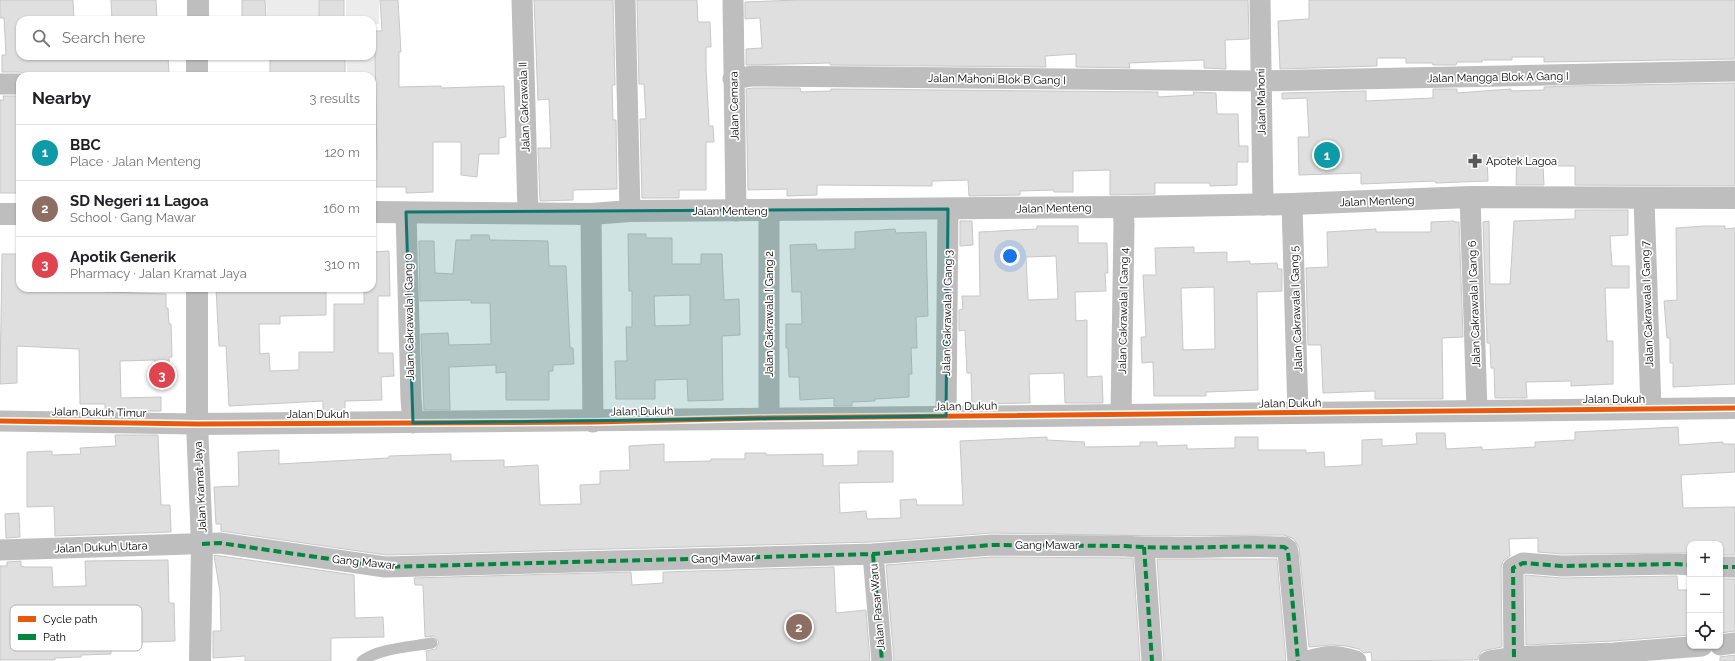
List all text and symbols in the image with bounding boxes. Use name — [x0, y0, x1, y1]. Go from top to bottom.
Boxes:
search box — [16, 16, 376, 60]
icon: search — [30, 27, 52, 49]
text: Search here — [62, 29, 145, 47]
street label: Jalan Cakrawala II — [516, 62, 533, 152]
street label: Jalan Mahoni — [1254, 69, 1269, 135]
street label: Jalan Mangga Blok A Gang I — [1427, 70, 1569, 85]
street label: Jalan Cemara — [727, 71, 742, 141]
street label: Jalan Mahoni Blok B Gang I — [928, 72, 1066, 87]
text: Nearby — [32, 88, 91, 108]
text: 3 results — [310, 91, 360, 106]
text: BBC — [70, 136, 101, 154]
pin: 1 — [1314, 140, 1340, 170]
text: 1 — [42, 145, 48, 160]
text: 120 m — [324, 145, 360, 160]
pharmacy icon: Apotek Lagoa — [1467, 153, 1483, 169]
text: Place · Jalan Menteng — [70, 154, 201, 169]
place label: Apotek Lagoa — [1486, 155, 1557, 168]
text: SD Negeri 11 Lagoa — [70, 192, 209, 210]
street label: Jalan Menteng — [1339, 194, 1415, 209]
text: 2 — [41, 201, 49, 216]
text: 160 m — [323, 201, 360, 216]
street label: Jalan Menteng — [1016, 201, 1092, 216]
street label: Jalan Menteng — [692, 205, 768, 218]
text: School · Gang Mawar — [70, 210, 196, 225]
street label: Jalan Cakrawala I Gang 6 — [1466, 240, 1483, 368]
street label: Jalan Cakrawala I Gang 7 — [1639, 241, 1656, 367]
your location — [1000, 246, 1020, 266]
street label: Jalan Cakrawala I Gang 5 — [1288, 246, 1305, 372]
text: Apotik Generik — [70, 248, 176, 266]
street label: Jalan Cakrawala I Gang 4 — [1116, 248, 1131, 374]
street label: Jalan Cakrawala I Gang 3 — [940, 250, 955, 376]
street label: Jalan Cakrawala I Gang 2 — [763, 251, 776, 377]
street label: Jalan Cakrawala I Gang 0 — [402, 253, 417, 381]
text: 3 — [41, 257, 49, 272]
text: 310 m — [324, 257, 360, 272]
text: Pharmacy · Jalan Kramat Jaya — [70, 266, 247, 281]
pin: 3 — [149, 360, 175, 390]
street label: Jalan Dukuh — [1583, 393, 1645, 406]
street label: Jalan Dukuh — [1259, 396, 1321, 411]
street label: Jalan Dukuh — [935, 399, 997, 414]
street label: Jalan Dukuh — [611, 404, 673, 419]
street label: Jalan Dukuh Timur — [52, 405, 147, 420]
street label: Jalan Dukuh — [287, 408, 349, 421]
street label: Jalan Kramat Jaya — [192, 441, 209, 533]
street label: Jalan Dukuh Utara — [54, 539, 148, 556]
street label: Gang Mawar — [1015, 539, 1079, 552]
map controls — [1687, 541, 1723, 649]
button: + — [1687, 541, 1723, 577]
street label: Gang Mawar — [691, 551, 755, 566]
street label: Gang Mawar — [331, 553, 397, 572]
street label: Jalan Pasar Waru — [867, 563, 888, 651]
button: − — [1687, 577, 1723, 613]
legend — [10, 605, 142, 651]
pin: 2 — [786, 612, 812, 642]
text: Cycle path — [43, 613, 97, 626]
button: locate — [1687, 613, 1723, 649]
text: Path — [43, 631, 66, 644]

